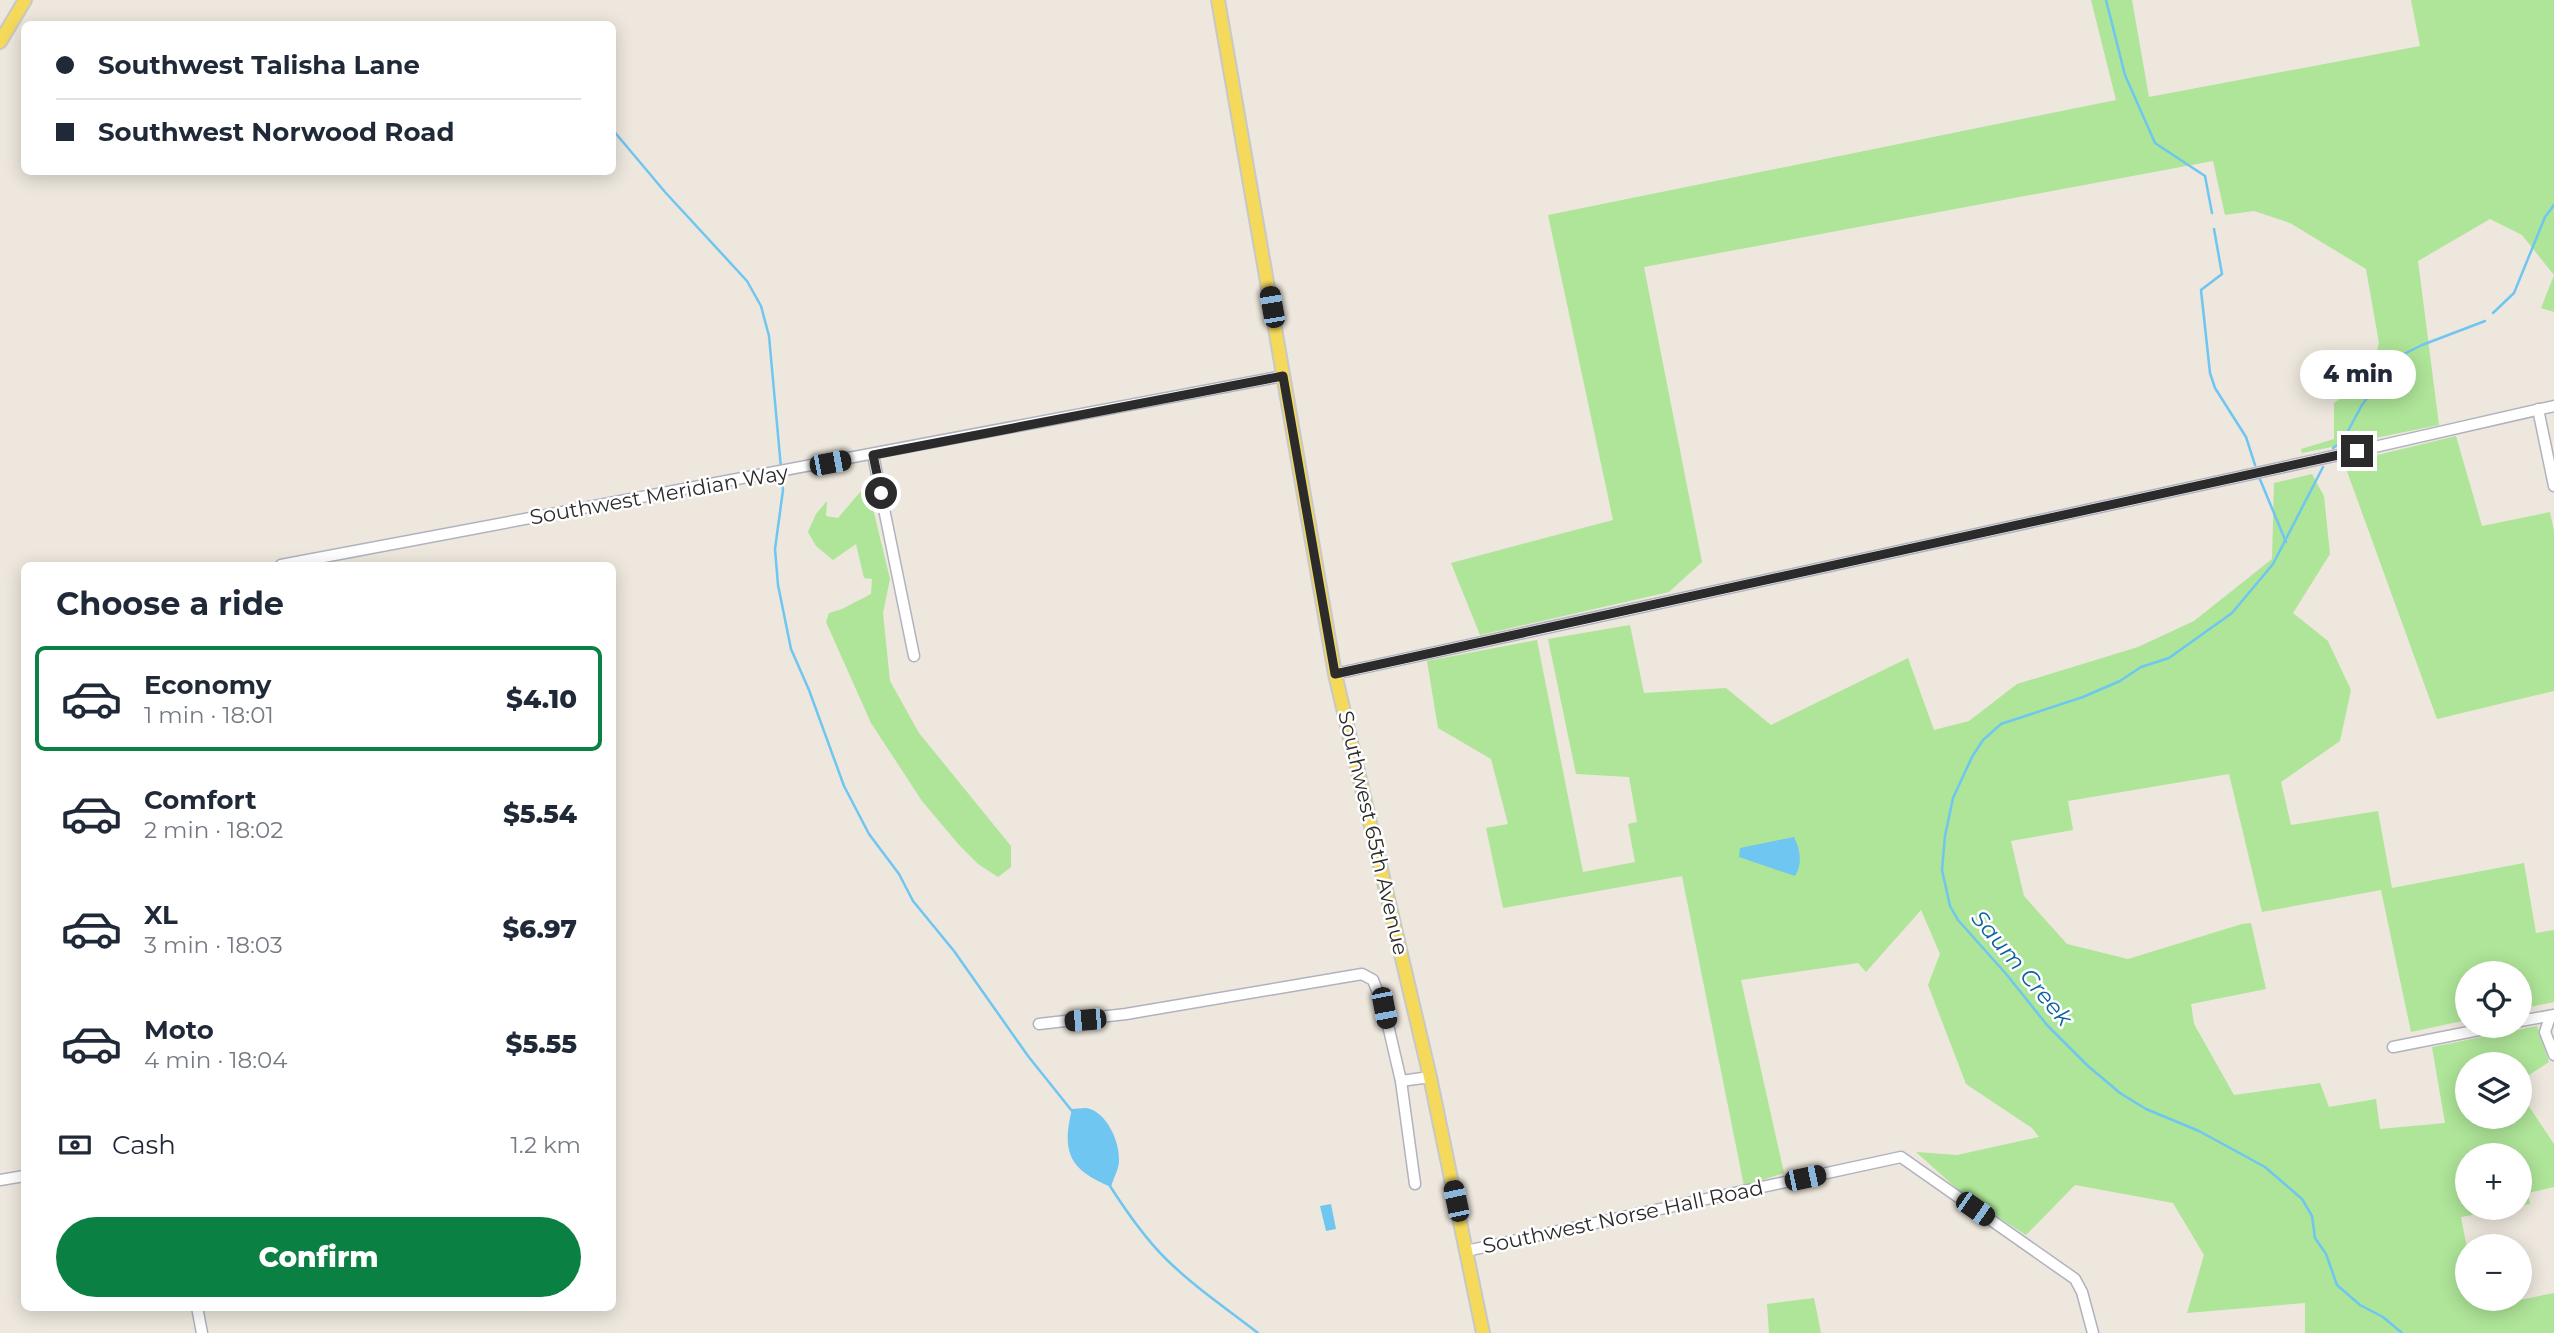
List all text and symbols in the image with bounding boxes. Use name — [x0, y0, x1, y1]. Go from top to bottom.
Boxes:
text: Southwest Talisha Lane — [98, 49, 420, 81]
text: Southwest Norwood Road — [98, 116, 454, 148]
car — [1259, 284, 1286, 330]
callout: 4 min — [2299, 350, 2415, 398]
text: 4 min — [2323, 360, 2393, 388]
route end — [2341, 435, 2373, 467]
car — [808, 449, 853, 477]
street label: Southwest Meridian Way — [528, 459, 791, 530]
route start — [865, 477, 897, 509]
text: Choose a ride — [56, 584, 284, 623]
icon: car — [60, 667, 123, 730]
text: Economy — [144, 669, 271, 701]
text: $4.10 — [506, 683, 577, 715]
text: 1 min · 18:01 — [144, 701, 274, 729]
street label: Southwest 65th Avenue — [1333, 708, 1414, 957]
icon: car — [60, 782, 123, 845]
text: Comfort — [144, 784, 256, 816]
text: $5.54 — [503, 798, 577, 830]
text: 2 min · 18:02 — [144, 816, 283, 844]
icon: car — [60, 897, 123, 960]
text: XL — [144, 899, 178, 931]
water label: Saum Creek — [1965, 904, 2079, 1033]
text: $6.97 — [502, 913, 577, 945]
text: 3 min · 18:03 — [144, 931, 283, 959]
map controls — [2455, 961, 2532, 1311]
button: locate — [2455, 961, 2532, 1038]
car — [1370, 985, 1399, 1031]
car — [1064, 1008, 1107, 1032]
icon: car — [60, 1012, 123, 1075]
text: Moto — [144, 1014, 214, 1046]
text: $5.55 — [506, 1028, 577, 1060]
text: 4 min · 18:04 — [144, 1046, 288, 1074]
button: layers — [2455, 1052, 2532, 1129]
icon: cash — [56, 1126, 94, 1164]
text: Cash — [112, 1129, 176, 1161]
text: 1.2 km — [511, 1131, 581, 1159]
button: + — [2455, 1143, 2532, 1220]
car — [1783, 1163, 1828, 1193]
street label: Southwest Norse Hall Road — [1480, 1175, 1765, 1258]
car — [1442, 1178, 1471, 1224]
car — [1952, 1188, 1999, 1230]
button: Confirm — [56, 1217, 581, 1297]
button: − — [2455, 1234, 2532, 1311]

